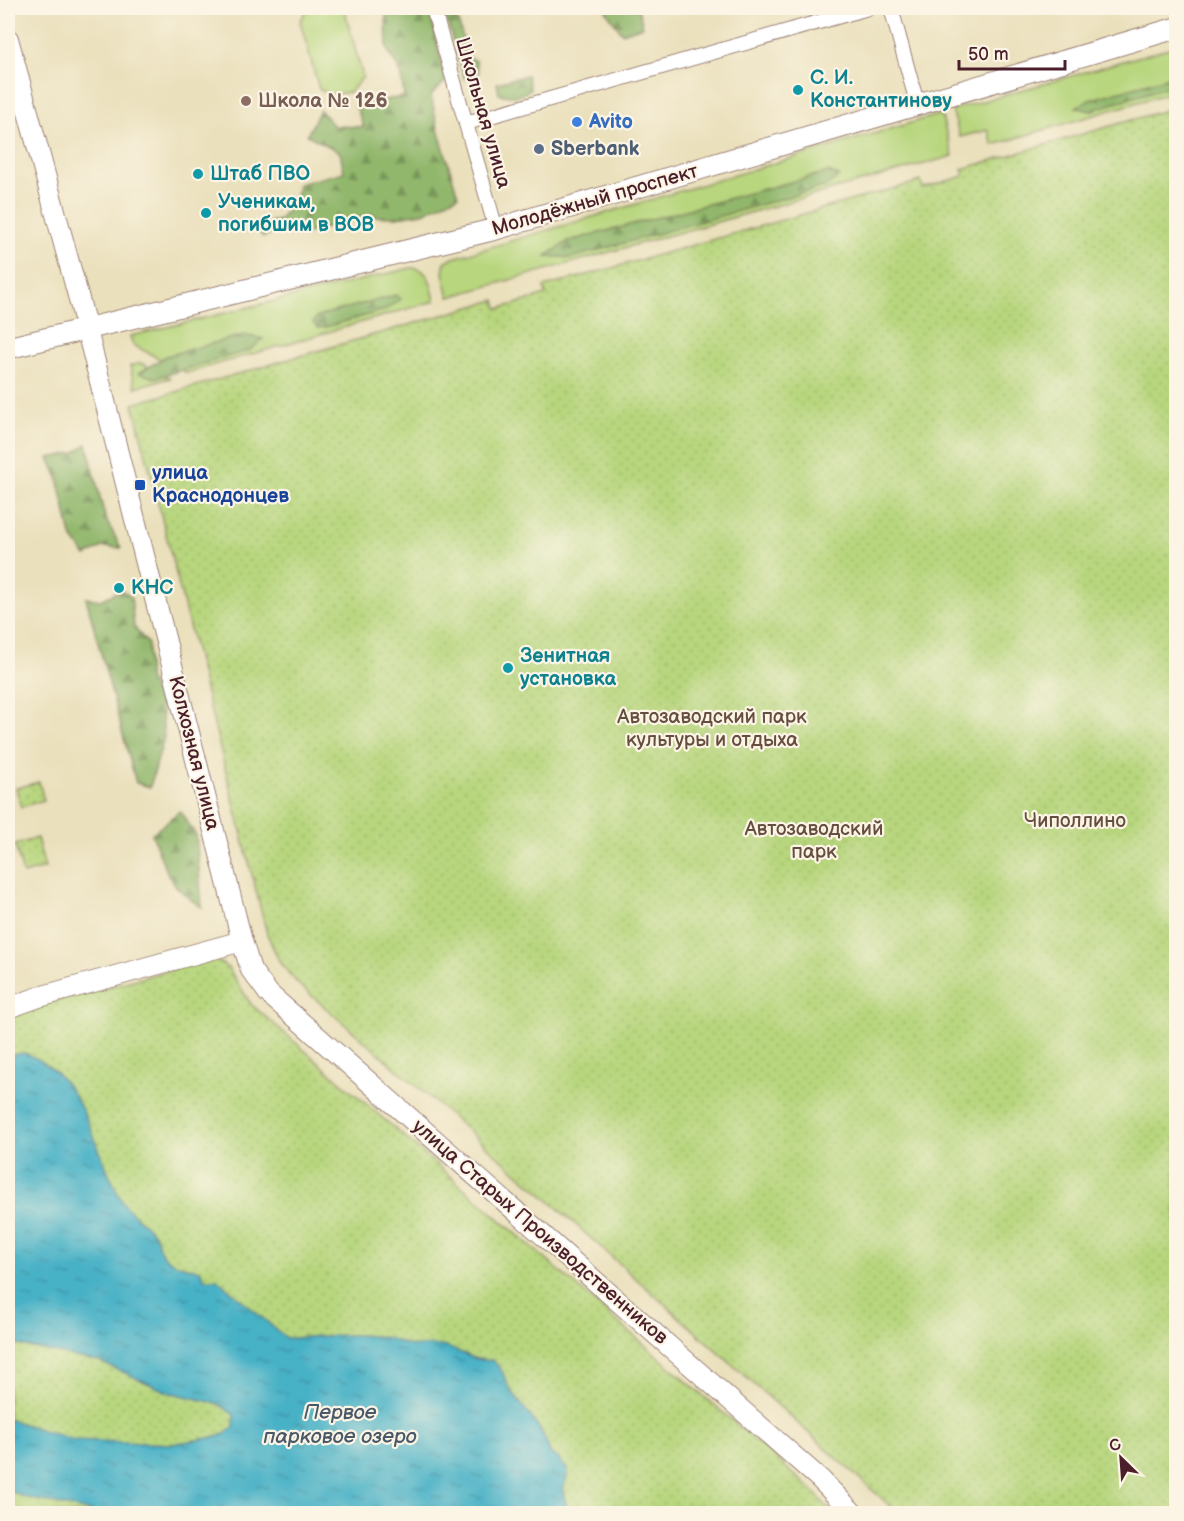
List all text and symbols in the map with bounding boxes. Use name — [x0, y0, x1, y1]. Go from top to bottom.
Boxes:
scale bar — [959, 33, 1066, 71]
street label: Школьная улица — [450, 35, 516, 192]
text: 50 m — [968, 44, 1009, 65]
place label: С. И. Константинову — [810, 66, 952, 113]
marker: С. И. Константинову — [791, 83, 805, 97]
place label: Школа № 126 — [258, 89, 388, 113]
marker: Школа № 126 — [239, 94, 253, 108]
place label: Avito — [588, 110, 633, 134]
marker: Avito — [570, 115, 584, 129]
place label: Sberbank — [551, 137, 640, 161]
marker: Sberbank — [532, 142, 546, 156]
street label: Молодёжный проспект — [489, 159, 702, 241]
place label: Штаб ПВО — [210, 162, 310, 186]
marker: Штаб ПВО — [191, 167, 205, 181]
place label: Ученикам, погибшим в ВОВ — [218, 190, 374, 237]
marker: Ученикам, погибшим в ВОВ — [199, 206, 213, 220]
place label: улица Краснодонцев — [152, 461, 289, 508]
marker: улица Краснодонцев — [133, 478, 147, 492]
place label: КНС — [131, 576, 173, 600]
marker: КНС — [112, 581, 126, 595]
place label: Зенитная установка — [520, 644, 616, 691]
marker: Зенитная установка — [501, 661, 515, 675]
street label: Колхозная улица — [163, 673, 225, 833]
park label: Автозаводский парк культуры и отдыха — [616, 705, 807, 752]
park label: Чиполлино — [1024, 809, 1126, 833]
park label: Автозаводский парк — [744, 817, 883, 864]
street label: улица Старых Производственников — [407, 1114, 673, 1350]
water label: Первое парковое озеро — [263, 1400, 417, 1449]
north arrow — [1091, 1428, 1151, 1488]
text: С — [1106, 1435, 1124, 1457]

